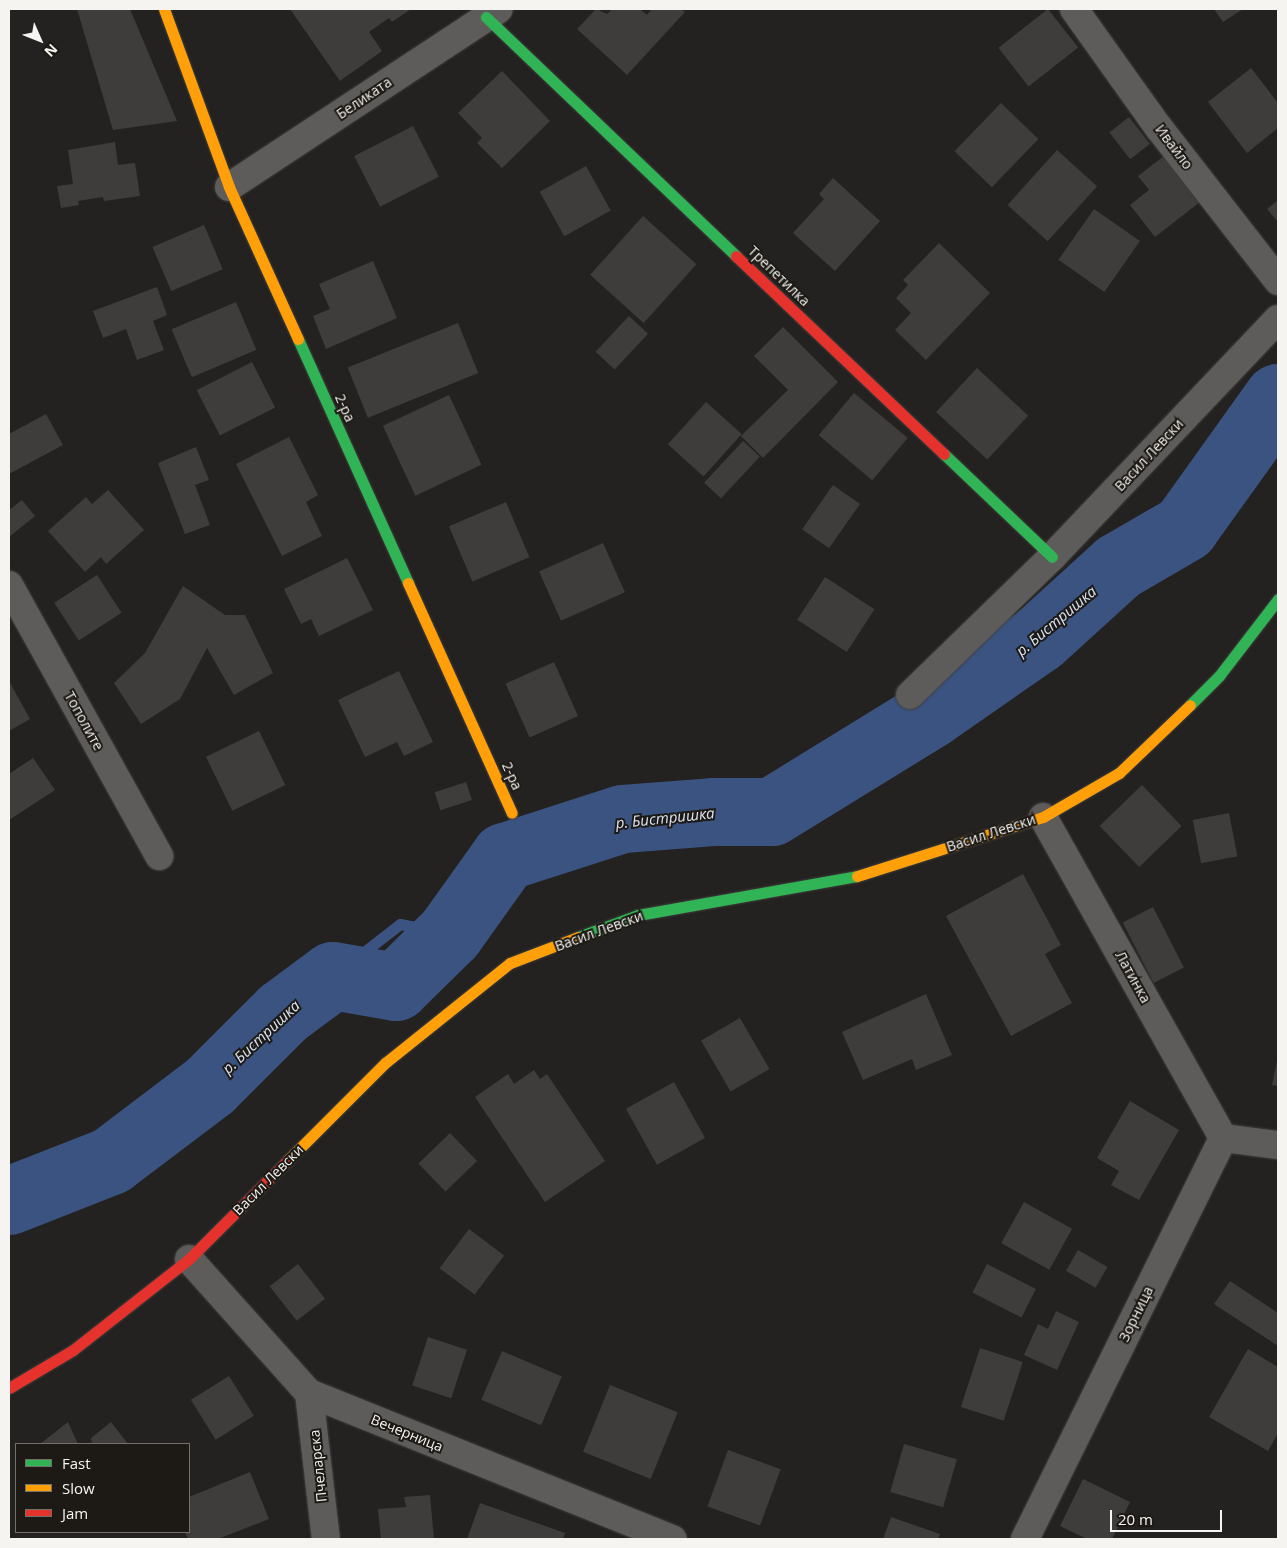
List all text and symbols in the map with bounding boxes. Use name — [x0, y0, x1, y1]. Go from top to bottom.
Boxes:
north arrow — [15, 15, 65, 65]
text: N — [40, 40, 62, 61]
street label: Беликата — [333, 73, 395, 123]
street label: Ивайло — [1152, 121, 1196, 173]
street label: Трепетилка — [745, 242, 813, 310]
street label: 2-ра — [331, 391, 359, 425]
street label: Васил Левски — [1111, 415, 1187, 495]
water label: р. Бистришка — [1012, 582, 1100, 660]
street label: Тополите — [61, 689, 107, 753]
street label: 2-ра — [498, 759, 526, 793]
water label: р. Бистришка — [615, 804, 715, 832]
street label: Васил Левски — [944, 811, 1038, 855]
street label: Васил Левски — [553, 907, 645, 955]
street label: Латинка — [1112, 948, 1154, 1006]
water label: р. Бистришка — [219, 997, 303, 1077]
street label: Васил Левски — [229, 1141, 307, 1219]
street label: Зорница — [1115, 1284, 1157, 1344]
street label: Вечерница — [369, 1411, 445, 1455]
street label: Пчеларска — [306, 1429, 330, 1503]
legend — [15, 1443, 190, 1533]
text: Fast — [62, 1453, 91, 1473]
text: Slow — [62, 1478, 95, 1498]
scale bar — [1112, 1500, 1224, 1532]
text: Jam — [62, 1503, 88, 1523]
text: 20 m — [1118, 1509, 1153, 1529]

